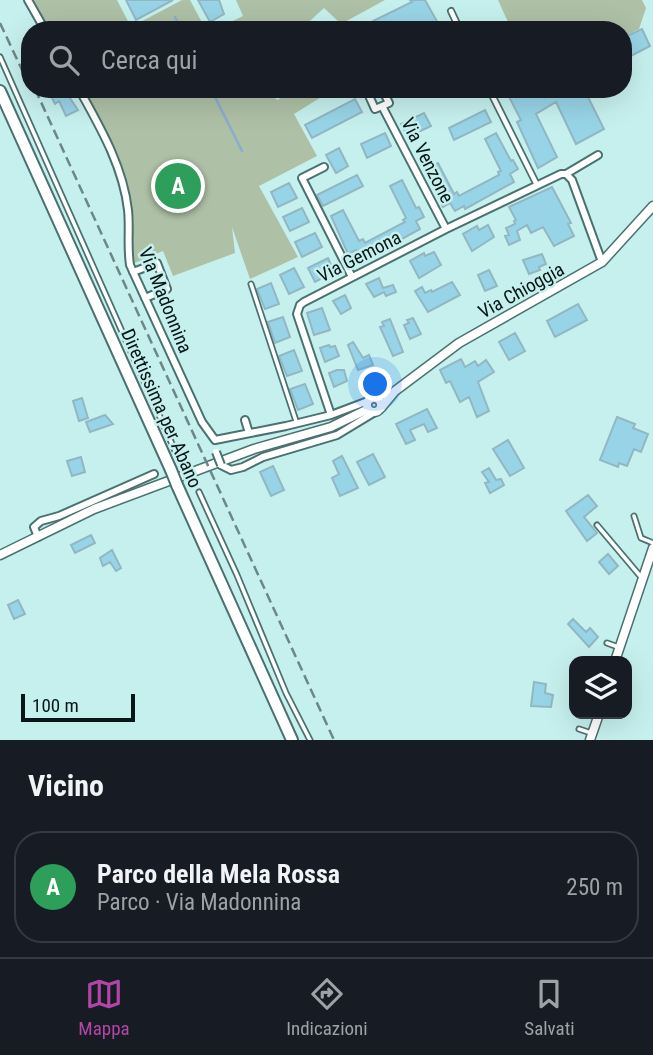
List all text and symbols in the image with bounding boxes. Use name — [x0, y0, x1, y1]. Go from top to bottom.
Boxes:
search box — [21, 21, 632, 98]
icon: search — [45, 41, 83, 79]
text: Cerca qui — [101, 45, 198, 75]
street label: Via Venzone — [396, 114, 459, 207]
pin: A — [155, 160, 201, 212]
street label: Via Gemona — [314, 226, 405, 287]
street label: Via Madonnina — [134, 244, 197, 356]
street label: Via Chioggia — [474, 257, 568, 323]
street label: Direttissima per Abano — [116, 325, 207, 491]
your location — [358, 367, 392, 401]
map controls — [569, 656, 632, 719]
button: layers — [569, 656, 632, 719]
scale bar — [21, 691, 135, 723]
text: 100 m — [32, 694, 79, 717]
text: Vicino — [28, 768, 104, 803]
text: Parco della Mela Rossa — [97, 859, 340, 889]
text: A — [46, 874, 60, 901]
text: 250 m — [566, 874, 623, 901]
text: Parco · Via Madonnina — [97, 889, 301, 916]
tab: Mappa — [78, 975, 130, 1040]
tab: Indicazioni — [286, 975, 368, 1040]
tab: Salvati — [524, 975, 575, 1040]

